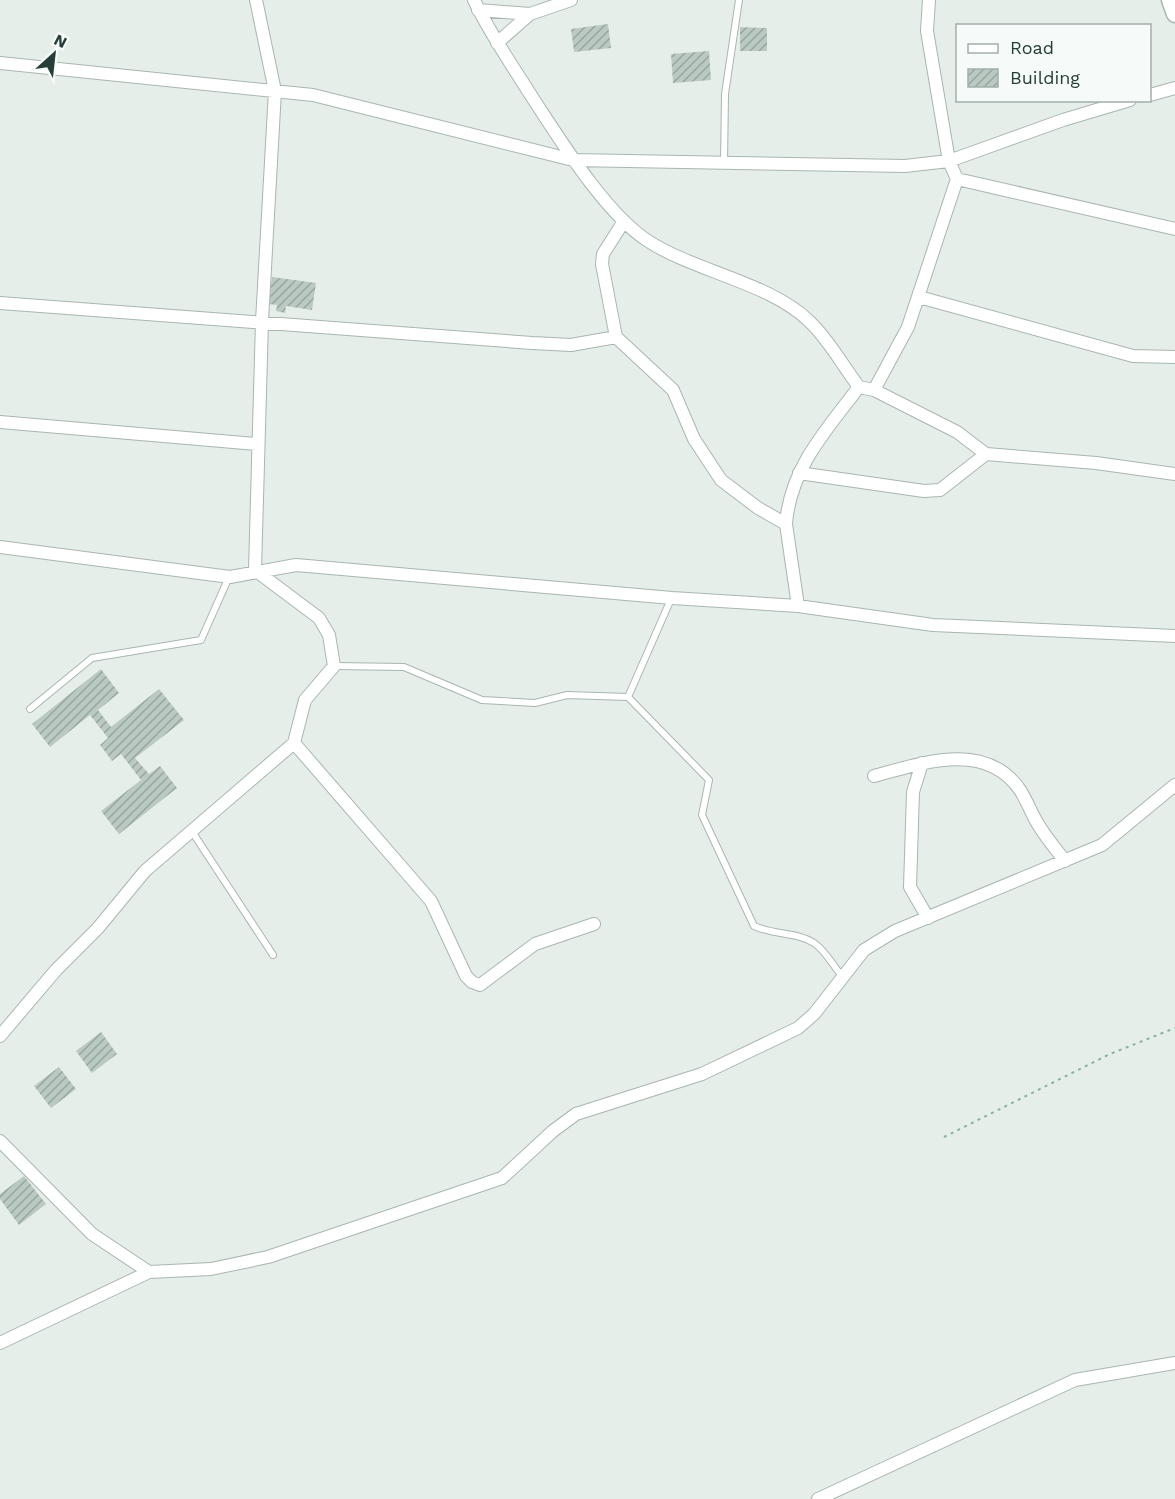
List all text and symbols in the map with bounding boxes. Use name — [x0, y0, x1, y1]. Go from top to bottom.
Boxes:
north arrow — [24, 24, 84, 84]
legend — [956, 24, 1151, 102]
text: N — [51, 30, 70, 52]
text: Road — [1010, 37, 1054, 58]
text: Building — [1010, 67, 1080, 88]

